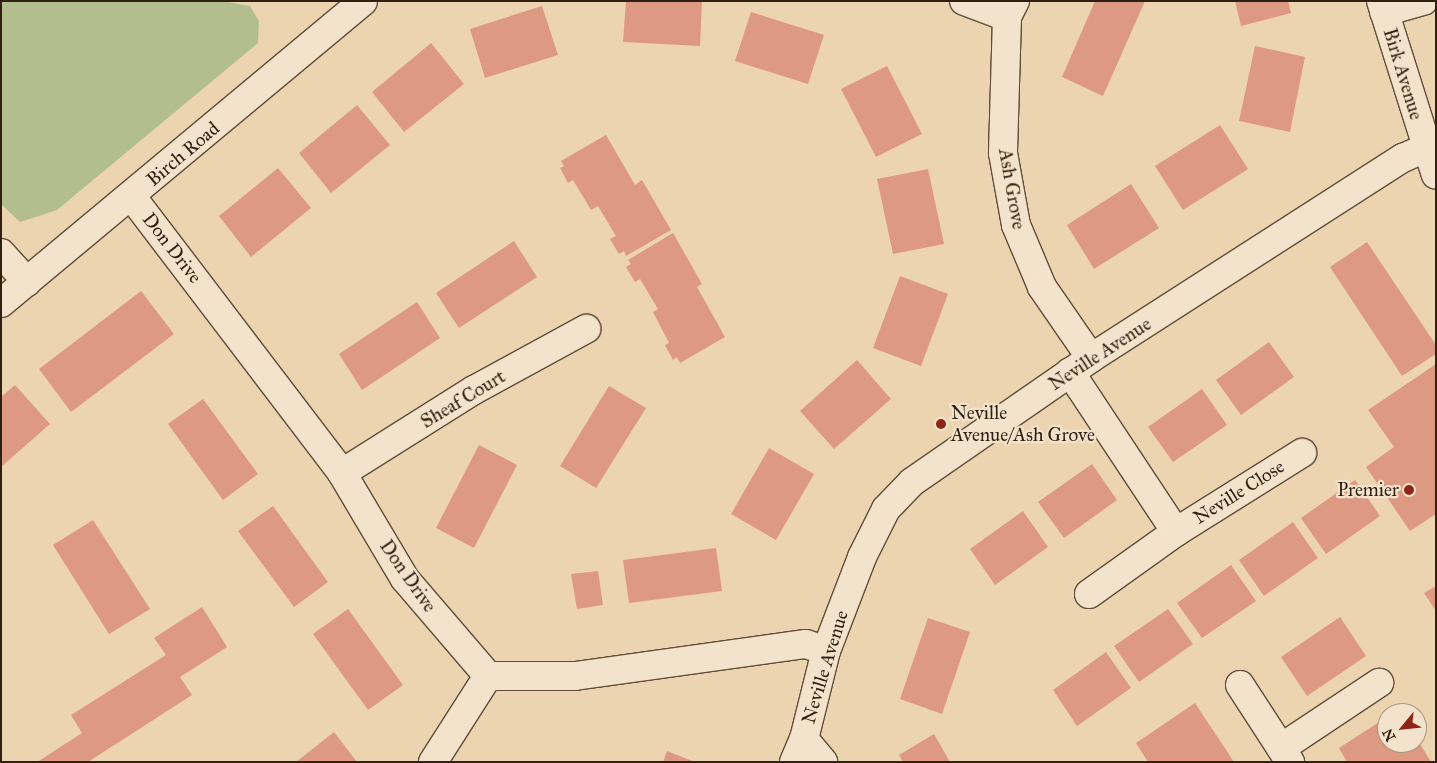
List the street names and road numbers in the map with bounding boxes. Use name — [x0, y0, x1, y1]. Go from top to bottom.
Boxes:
street label: Birk Avenue — [1378, 25, 1428, 123]
street label: Birch Road — [142, 117, 224, 191]
street label: Ash Grove — [994, 147, 1030, 231]
street label: Don Drive — [137, 208, 207, 288]
street label: Neville Avenue — [1045, 312, 1155, 396]
street label: Sheaf Court — [417, 365, 509, 433]
street label: Neville Close — [1189, 455, 1289, 529]
street label: Don Drive — [375, 535, 441, 617]
street label: Neville Avenue — [797, 608, 853, 726]

